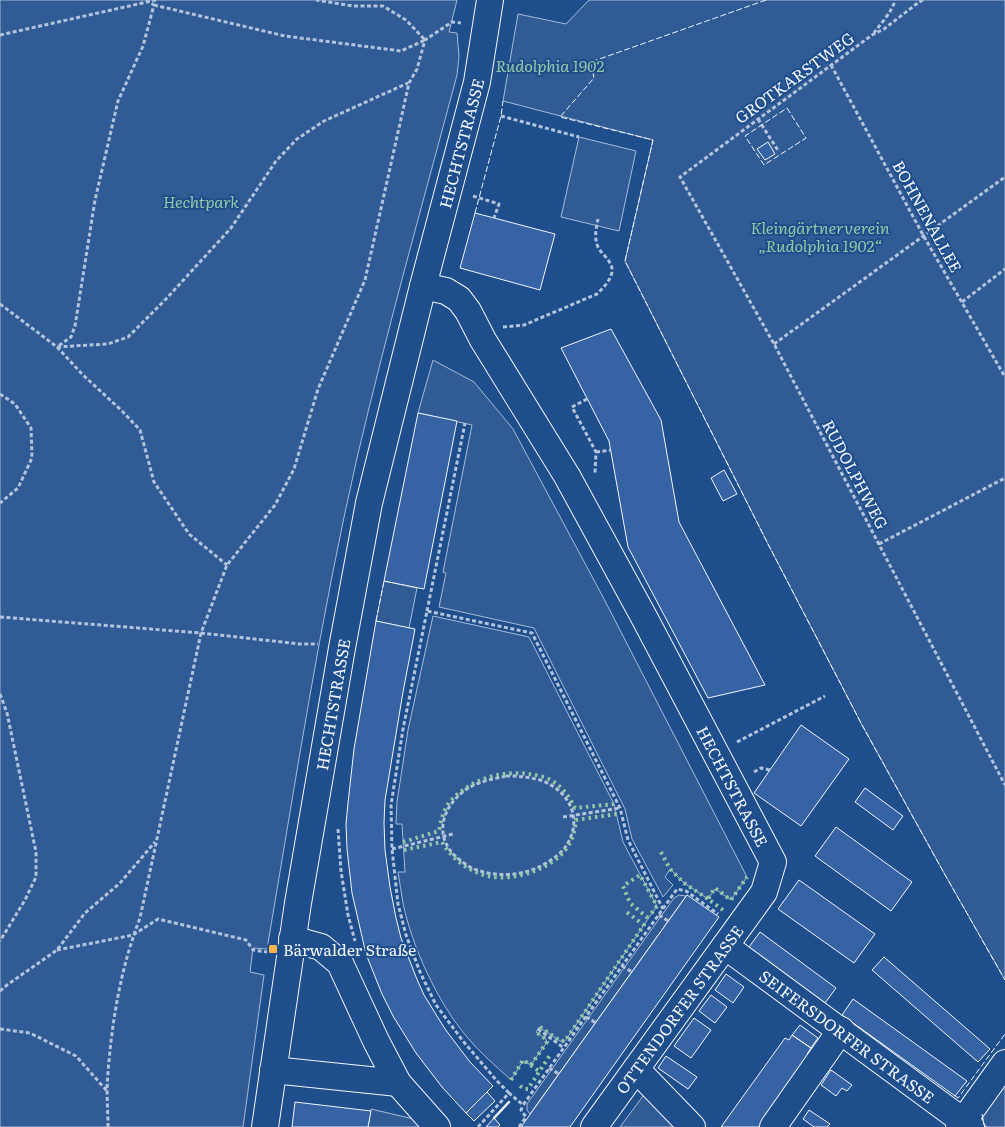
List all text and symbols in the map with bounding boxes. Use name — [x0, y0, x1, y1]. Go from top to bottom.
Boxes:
street label: GROTKARSTWEG — [729, 25, 859, 129]
park label: Rudolphia 1902 — [496, 53, 605, 77]
street label: HECHTSTRASSE — [432, 76, 489, 211]
street label: BOHNENALLEE — [887, 156, 969, 276]
park label: Hechtpark — [163, 189, 239, 213]
park label: Kleingärtnerverein „Rudolphia 1902“ — [751, 215, 890, 257]
street label: RUDOLPHWEG — [817, 415, 895, 533]
street label: HECHTSTRASSE — [309, 636, 356, 772]
street label: HECHTSTRASSE — [691, 721, 775, 851]
street label: OTTENDORFER STRASSE — [610, 920, 748, 1098]
place label: Bärwalder Straße — [283, 937, 416, 961]
marker: Bärwalder Straße — [267, 943, 279, 955]
street label: SEIFERSDORFER STRASSE — [755, 964, 940, 1109]

